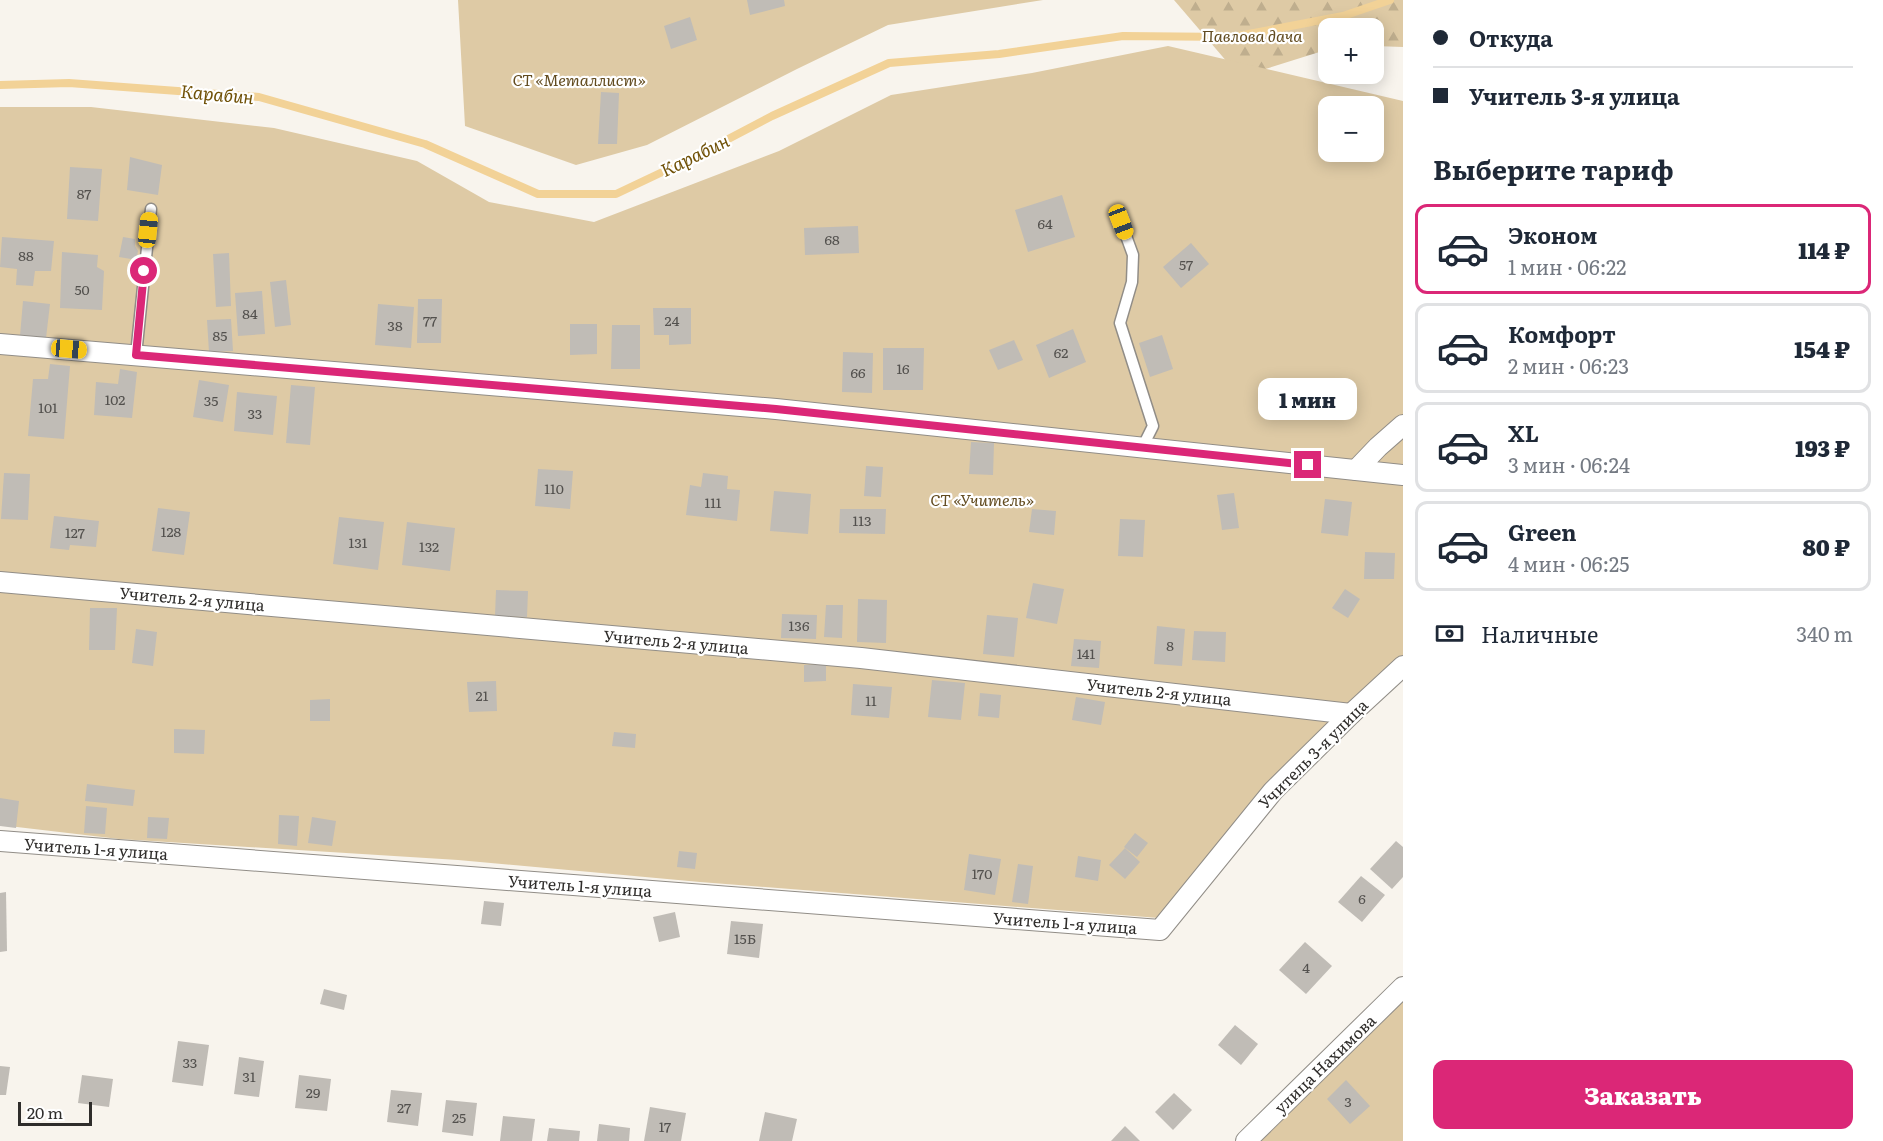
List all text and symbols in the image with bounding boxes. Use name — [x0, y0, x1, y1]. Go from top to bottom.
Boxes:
map controls — [1318, 18, 1384, 162]
button: + — [1318, 18, 1384, 84]
text: Откуда — [1469, 21, 1553, 54]
park label: Павлова дача — [1201, 23, 1303, 47]
park label: СТ «Металлист» — [512, 67, 646, 91]
water label: Карабин — [179, 77, 255, 110]
text: Учитель 3-я улица — [1469, 79, 1680, 112]
button: − — [1318, 96, 1384, 162]
water label: Карабин — [655, 126, 733, 183]
text: Выберите тариф — [1433, 148, 1674, 188]
house number: 87 — [77, 183, 91, 203]
car — [1106, 202, 1136, 242]
car — [137, 211, 159, 249]
house number: 64 — [1037, 213, 1053, 233]
text: Эконом — [1508, 218, 1597, 251]
icon: car — [1436, 222, 1490, 276]
house number: 68 — [824, 229, 840, 249]
text: 114 ₽ — [1798, 233, 1850, 266]
house number: 88 — [18, 245, 34, 265]
text: 1 мин · 06:22 — [1508, 251, 1626, 281]
house number: 57 — [1179, 254, 1193, 274]
route start — [130, 257, 157, 284]
house number: 50 — [74, 279, 90, 299]
house number: 84 — [242, 303, 258, 323]
house number: 77 — [423, 310, 437, 330]
house number: 24 — [665, 310, 680, 330]
house number: 38 — [387, 315, 403, 335]
text: Комфорт — [1508, 317, 1616, 350]
icon: car — [1436, 321, 1490, 375]
house number: 85 — [213, 325, 227, 345]
text: 154 ₽ — [1794, 332, 1850, 365]
car — [50, 338, 88, 360]
house number: 62 — [1054, 342, 1068, 362]
text: 2 мин · 06:23 — [1508, 350, 1629, 380]
house number: 16 — [896, 358, 910, 378]
house number: 66 — [850, 362, 866, 382]
callout: 1 мин — [1258, 378, 1358, 420]
text: 1 мин — [1279, 384, 1336, 414]
house number: 102 — [105, 389, 125, 409]
house number: 35 — [204, 390, 218, 410]
house number: 101 — [38, 397, 58, 417]
house number: 33 — [248, 403, 262, 423]
text: XL — [1508, 416, 1539, 449]
icon: car — [1436, 420, 1490, 474]
text: 193 ₽ — [1795, 431, 1850, 464]
text: 3 мин · 06:24 — [1508, 449, 1630, 479]
route end — [1294, 451, 1321, 478]
house number: 110 — [544, 478, 564, 498]
park label: СТ «Учитель» — [930, 487, 1034, 511]
house number: 111 — [704, 492, 722, 512]
house number: 113 — [853, 510, 871, 530]
text: Green — [1508, 515, 1577, 548]
icon: car — [1436, 519, 1490, 573]
house number: 128 — [161, 521, 182, 541]
house number: 127 — [65, 522, 85, 542]
text: 80 ₽ — [1802, 530, 1850, 563]
house number: 131 — [349, 532, 368, 552]
house number: 132 — [419, 536, 439, 556]
text: 4 мин · 06:25 — [1508, 548, 1629, 578]
street label: Учитель 2-я улица — [118, 580, 266, 616]
house number: 136 — [789, 615, 810, 635]
icon: cash — [1433, 617, 1466, 650]
text: Наличные — [1481, 617, 1599, 650]
text: 340 m — [1796, 618, 1853, 648]
street label: Учитель 2-я улица — [602, 623, 750, 659]
house number: 8 — [1166, 635, 1174, 655]
house number: 141 — [1077, 643, 1096, 663]
street label: Учитель 2-я улица — [1085, 671, 1233, 711]
house number: 21 — [476, 685, 489, 705]
house number: 11 — [865, 690, 877, 710]
street label: Учитель 3-я улица — [1252, 693, 1373, 814]
street label: Учитель 1-я улица — [23, 831, 169, 865]
house number: 170 — [972, 863, 992, 883]
street label: Учитель 1-я улица — [507, 868, 653, 902]
house number: 6 — [1358, 888, 1366, 908]
street label: Учитель 1-я улица — [992, 905, 1138, 939]
house number: 15Б — [734, 928, 756, 948]
house number: 4 — [1302, 957, 1310, 977]
street label: улица Нахимова — [1268, 1008, 1381, 1118]
house number: 33 — [183, 1052, 197, 1072]
button: Заказать — [1433, 1060, 1853, 1129]
house number: 31 — [242, 1066, 256, 1086]
house number: 29 — [306, 1082, 320, 1102]
house number: 3 — [1344, 1091, 1352, 1111]
house number: 27 — [397, 1097, 411, 1117]
scale bar — [18, 1099, 92, 1126]
text: 20 m — [27, 1100, 63, 1124]
house number: 25 — [452, 1107, 466, 1127]
house number: 17 — [659, 1116, 671, 1136]

